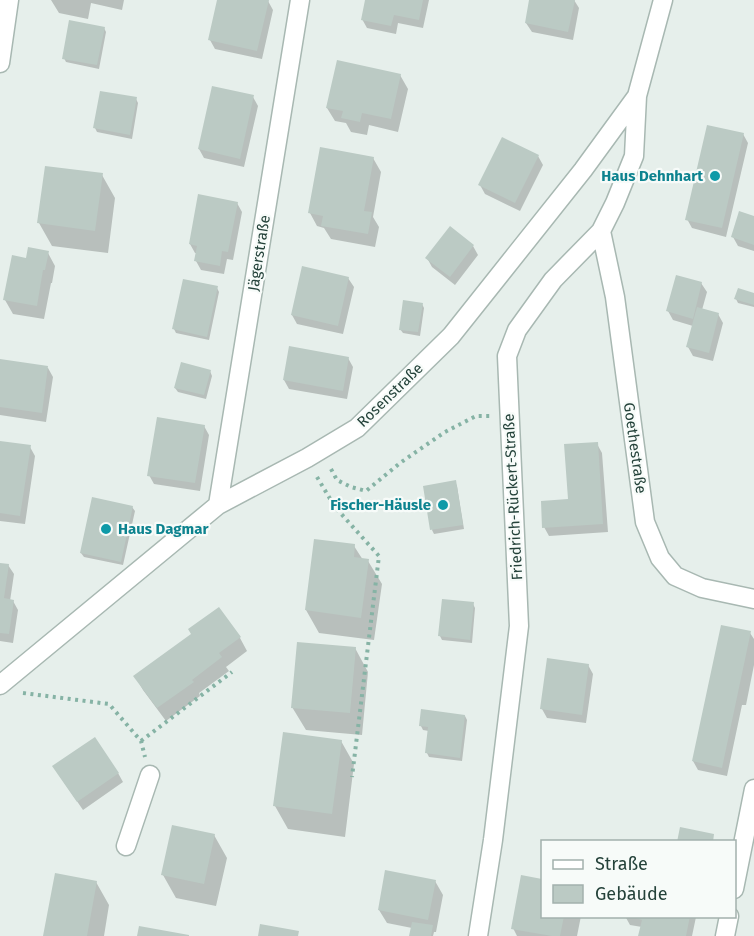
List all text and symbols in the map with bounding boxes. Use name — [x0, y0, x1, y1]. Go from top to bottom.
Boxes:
place label: Haus Dehnhart — [601, 167, 703, 185]
marker: Haus Dehnhart — [708, 169, 722, 183]
street label: Jägerstraße — [244, 214, 274, 292]
street label: Rosenstraße — [353, 359, 427, 431]
street label: Goethestraße — [620, 401, 650, 495]
street label: Friedrich-Rückert-Straße — [500, 413, 526, 581]
place label: Fischer-Häusle — [330, 496, 431, 514]
marker: Fischer-Häusle — [436, 498, 450, 512]
place label: Haus Dagmar — [118, 520, 209, 538]
marker: Haus Dagmar — [99, 522, 113, 536]
legend — [541, 840, 736, 918]
text: Straße — [595, 853, 648, 875]
text: Gebäude — [595, 883, 668, 905]

